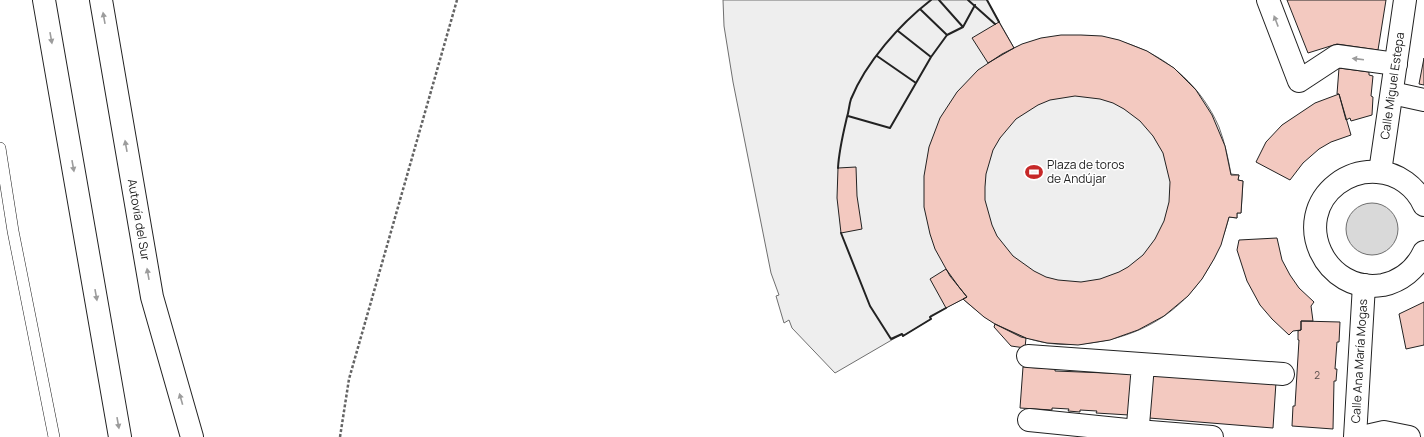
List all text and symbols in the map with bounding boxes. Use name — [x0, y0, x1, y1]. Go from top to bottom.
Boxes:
one-way arrow — [101, 12, 107, 24]
one-way arrow — [1273, 15, 1279, 27]
street label: Calle Miguel Estepa — [1376, 31, 1408, 141]
one-way arrow — [48, 32, 54, 45]
one-way arrow — [1352, 56, 1364, 62]
one-way arrow — [123, 140, 129, 152]
place label: Plaza de toros de Andújar — [1047, 156, 1125, 187]
one-way arrow — [70, 160, 76, 173]
sports icon: Plaza de toros de Andújar — [1024, 162, 1044, 182]
street label: Autovía del Sur — [124, 178, 155, 262]
one-way arrow — [145, 268, 151, 280]
one-way arrow — [93, 288, 99, 301]
street label: Calle Ana María Mogas — [1347, 298, 1371, 424]
house number: 2 — [1314, 368, 1320, 382]
one-way arrow — [178, 393, 184, 405]
one-way arrow — [115, 417, 121, 429]

